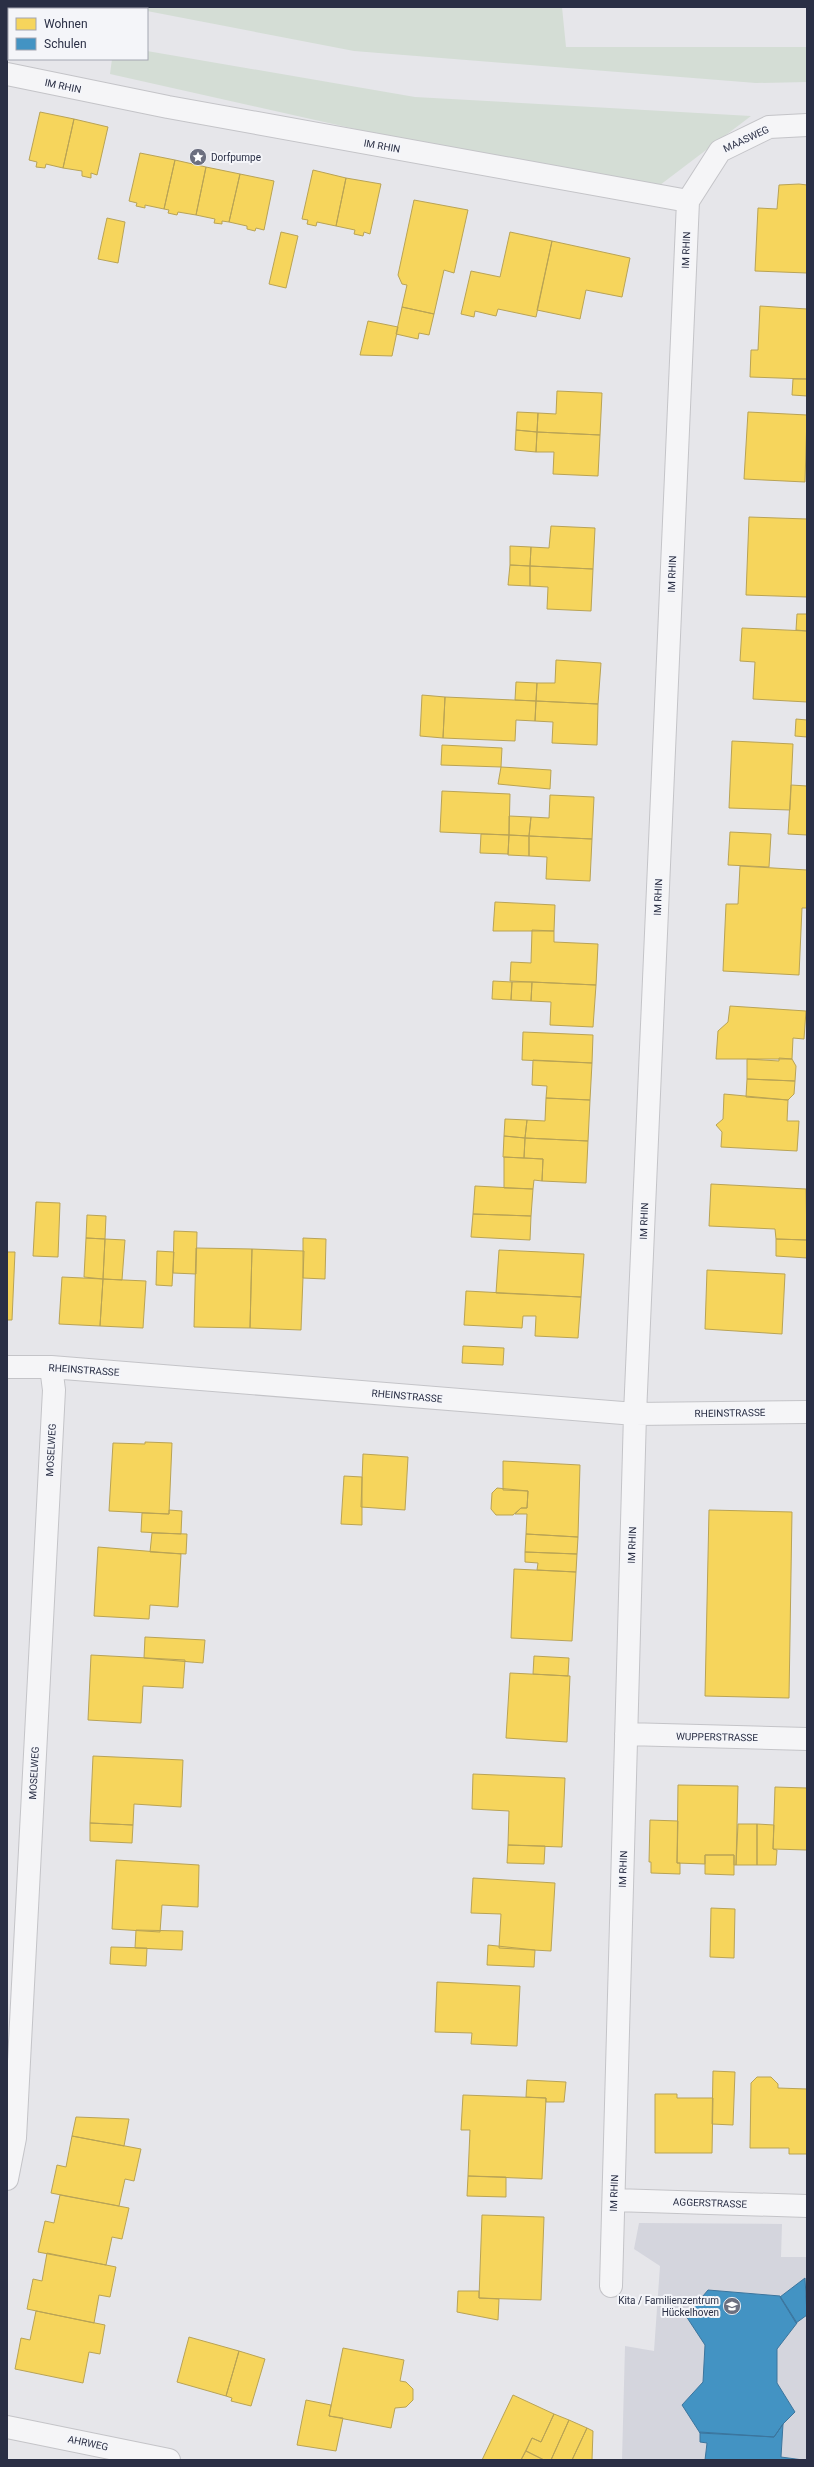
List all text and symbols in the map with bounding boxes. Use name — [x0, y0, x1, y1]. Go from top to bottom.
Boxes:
legend — [8, 8, 148, 60]
text: Wohnen — [44, 17, 88, 31]
text: Schulen — [44, 37, 87, 51]
street label: IM RHIN — [44, 77, 82, 95]
street label: MAASWEG — [721, 124, 771, 154]
street label: IM RHIN — [363, 137, 401, 155]
place icon: Dorfpumpe — [188, 147, 208, 167]
place label: Dorfpumpe — [211, 152, 261, 163]
street label: IM RHIN — [680, 231, 692, 269]
street label: IM RHIN — [666, 555, 678, 593]
street label: IM RHIN — [652, 878, 664, 916]
street label: IM RHIN — [638, 1202, 650, 1240]
street label: RHEINSTRASSE — [48, 1362, 120, 1378]
street label: RHEINSTRASSE — [371, 1387, 443, 1405]
street label: RHEINSTRASSE — [694, 1407, 766, 1419]
street label: MOSELWEG — [44, 1423, 58, 1477]
street label: IM RHIN — [626, 1526, 638, 1564]
street label: WUPPERSTRASSE — [676, 1731, 758, 1743]
street label: MOSELWEG — [27, 1746, 41, 1800]
street label: IM RHIN — [617, 1850, 629, 1888]
street label: IM RHIN — [608, 2174, 620, 2212]
street label: AGGERSTRASSE — [673, 2196, 748, 2210]
place label: Kita / Familienzentrum Hückelhoven — [618, 2295, 719, 2318]
school or university icon: Kita / Familienzentrum Hückelhoven — [722, 2296, 742, 2316]
street label: AHRWEG — [67, 2433, 109, 2453]

